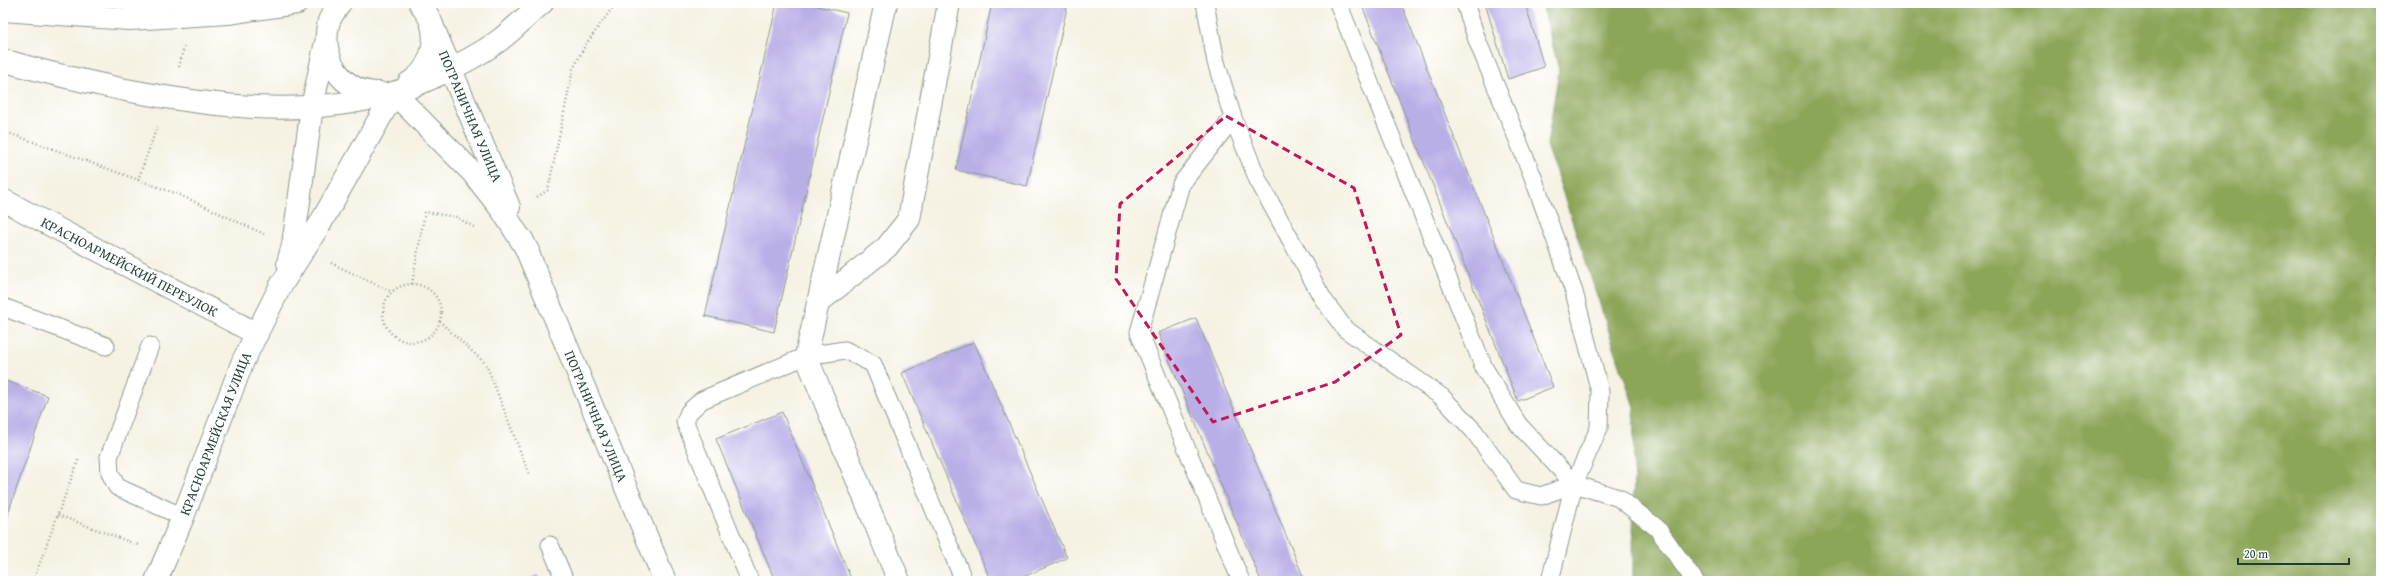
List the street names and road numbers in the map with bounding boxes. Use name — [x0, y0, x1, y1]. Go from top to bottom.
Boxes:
street label: ПОГРАНИЧНАЯ УЛИЦА — [434, 47, 507, 186]
street label: КРАСНОАРМЕЙСКИЙ ПЕРЕУЛОК — [38, 212, 222, 322]
street label: ПОГРАНИЧНАЯ УЛИЦА — [560, 347, 633, 486]
street label: КРАСНОАРМЕЙСКАЯ УЛИЦА — [175, 348, 256, 518]

